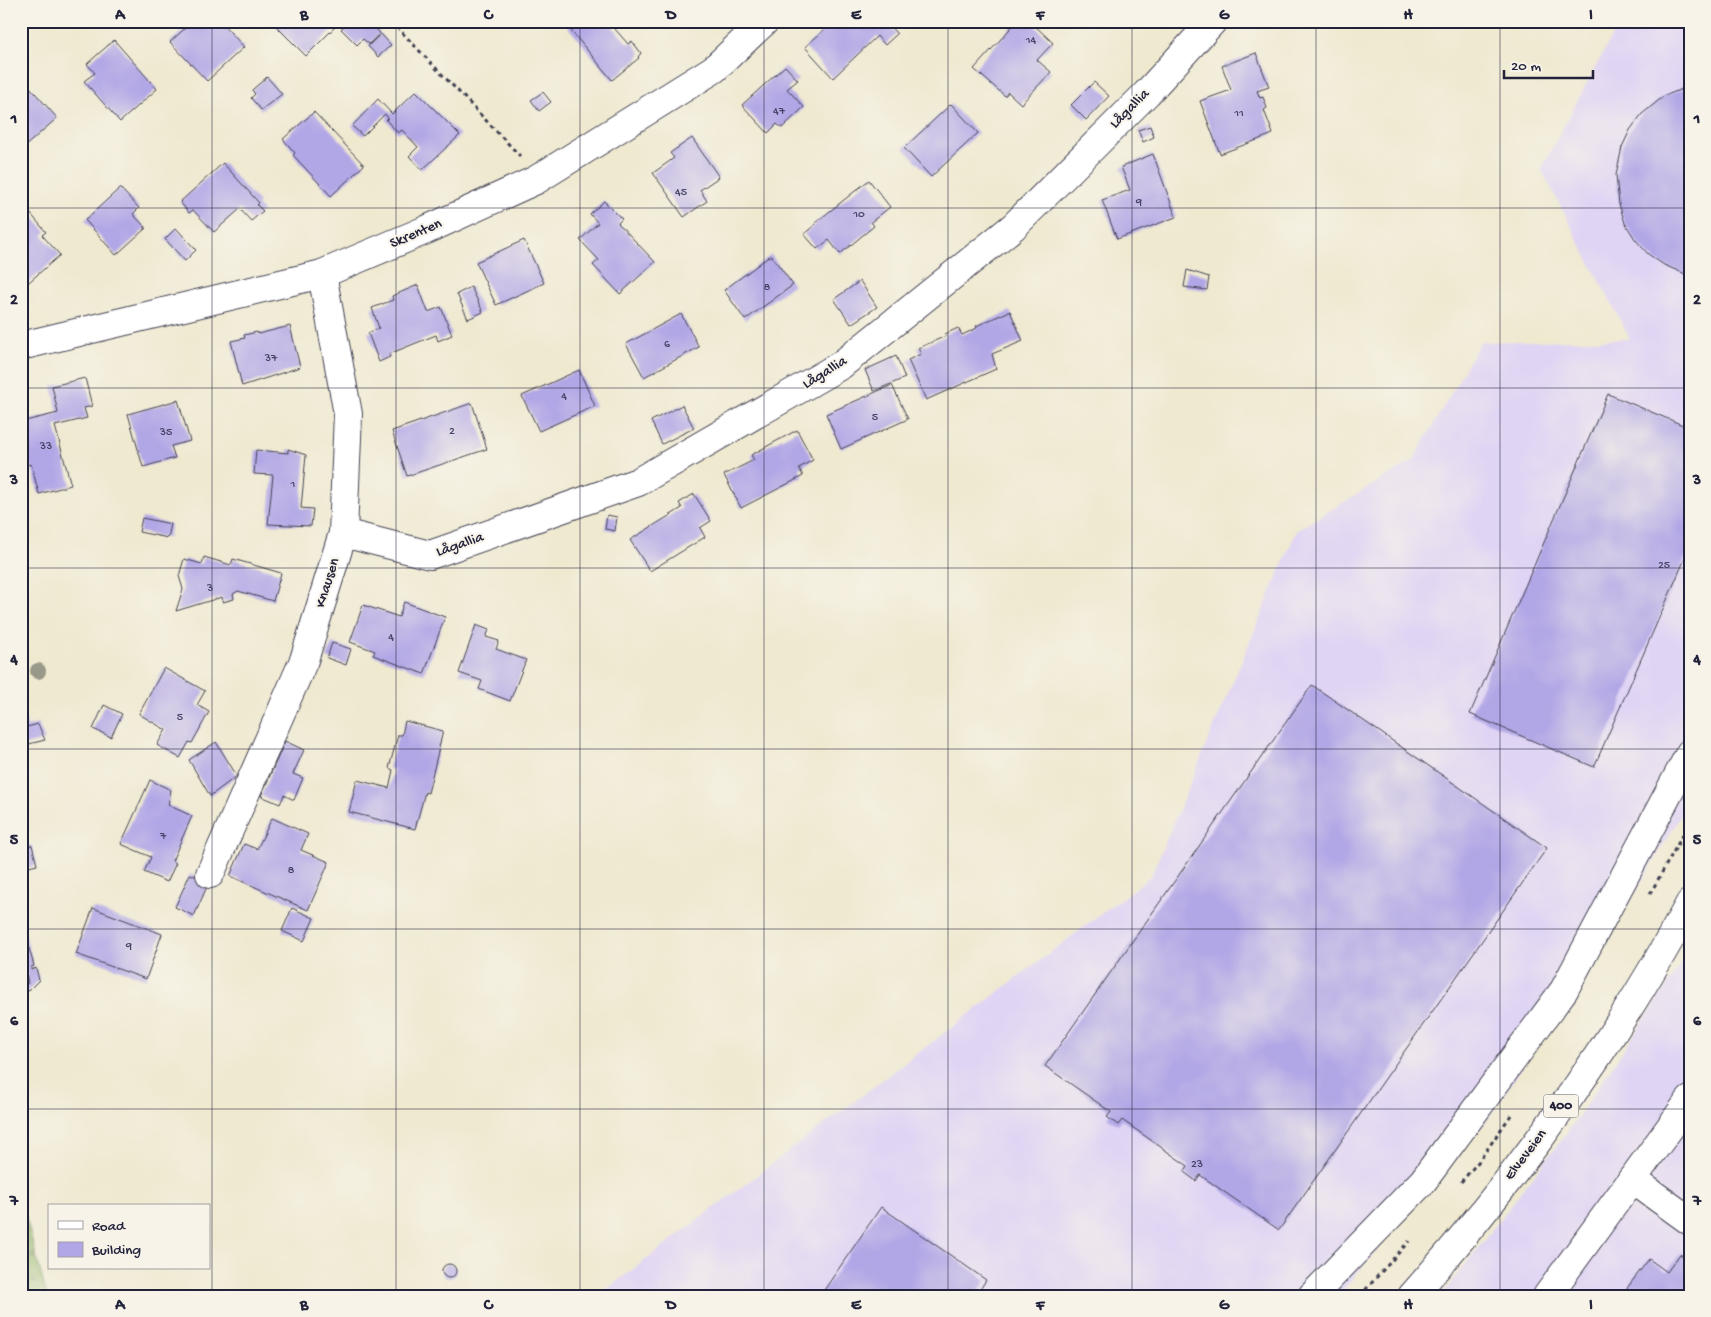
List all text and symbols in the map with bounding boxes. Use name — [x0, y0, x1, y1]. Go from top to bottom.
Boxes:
text: A — [114, 7, 126, 26]
text: B — [299, 7, 309, 26]
text: C — [483, 7, 494, 26]
text: D — [664, 7, 677, 26]
text: E — [851, 7, 862, 26]
text: F — [1035, 7, 1046, 26]
text: G — [1219, 7, 1230, 26]
text: H — [1403, 7, 1413, 26]
text: I — [1589, 7, 1593, 26]
house number: 14 — [1025, 34, 1037, 48]
scale bar — [1504, 48, 1592, 80]
text: 20 m — [1511, 58, 1541, 76]
street label: Lågallia — [1106, 85, 1154, 133]
house number: 47 — [773, 105, 786, 119]
house number: 11 — [1233, 107, 1244, 121]
text: 1 — [10, 111, 17, 130]
text: 1 — [1693, 111, 1700, 130]
house number: 45 — [675, 186, 687, 200]
house number: 9 — [1135, 196, 1142, 210]
house number: 10 — [852, 208, 865, 222]
street label: Skrenten — [387, 215, 445, 253]
house number: 8 — [764, 281, 771, 295]
text: 2 — [10, 292, 18, 311]
text: 2 — [1693, 292, 1701, 311]
house number: 6 — [664, 338, 671, 352]
house number: 37 — [264, 352, 278, 366]
street label: Lågallia — [800, 352, 851, 394]
house number: 4 — [561, 390, 567, 404]
house number: 5 — [872, 411, 878, 425]
house number: 2 — [449, 425, 455, 439]
house number: 35 — [159, 426, 172, 440]
house number: 33 — [39, 440, 52, 454]
text: 3 — [9, 472, 18, 491]
text: 3 — [1692, 472, 1701, 491]
house number: 1 — [290, 478, 296, 492]
street label: Lågallia — [434, 528, 487, 561]
street label: Knausen — [312, 556, 344, 610]
house number: 25 — [1658, 559, 1670, 573]
house number: 3 — [206, 582, 213, 596]
house number: 4 — [388, 631, 394, 645]
text: 4 — [9, 652, 18, 671]
text: 4 — [1692, 652, 1701, 671]
house number: 5 — [177, 711, 183, 725]
house number: 7 — [159, 830, 167, 844]
text: 5 — [10, 832, 19, 851]
text: 5 — [1693, 832, 1702, 851]
house number: 8 — [288, 864, 295, 878]
house number: 9 — [125, 940, 132, 954]
text: 6 — [10, 1013, 19, 1032]
text: 6 — [1693, 1013, 1702, 1032]
road number: 400 — [1544, 1094, 1578, 1118]
street label: Elveveien — [1501, 1126, 1551, 1184]
house number: 23 — [1191, 1158, 1203, 1172]
text: 7 — [9, 1193, 19, 1212]
text: 7 — [1692, 1193, 1702, 1212]
legend — [48, 1204, 210, 1270]
text: Road — [92, 1218, 126, 1236]
text: Building — [91, 1242, 141, 1260]
text: A — [114, 1297, 126, 1316]
text: B — [299, 1297, 309, 1316]
text: C — [483, 1297, 494, 1316]
text: D — [664, 1297, 677, 1316]
text: E — [851, 1297, 862, 1316]
text: F — [1035, 1297, 1046, 1316]
text: G — [1219, 1297, 1230, 1316]
text: H — [1403, 1297, 1413, 1316]
text: I — [1589, 1297, 1593, 1316]

